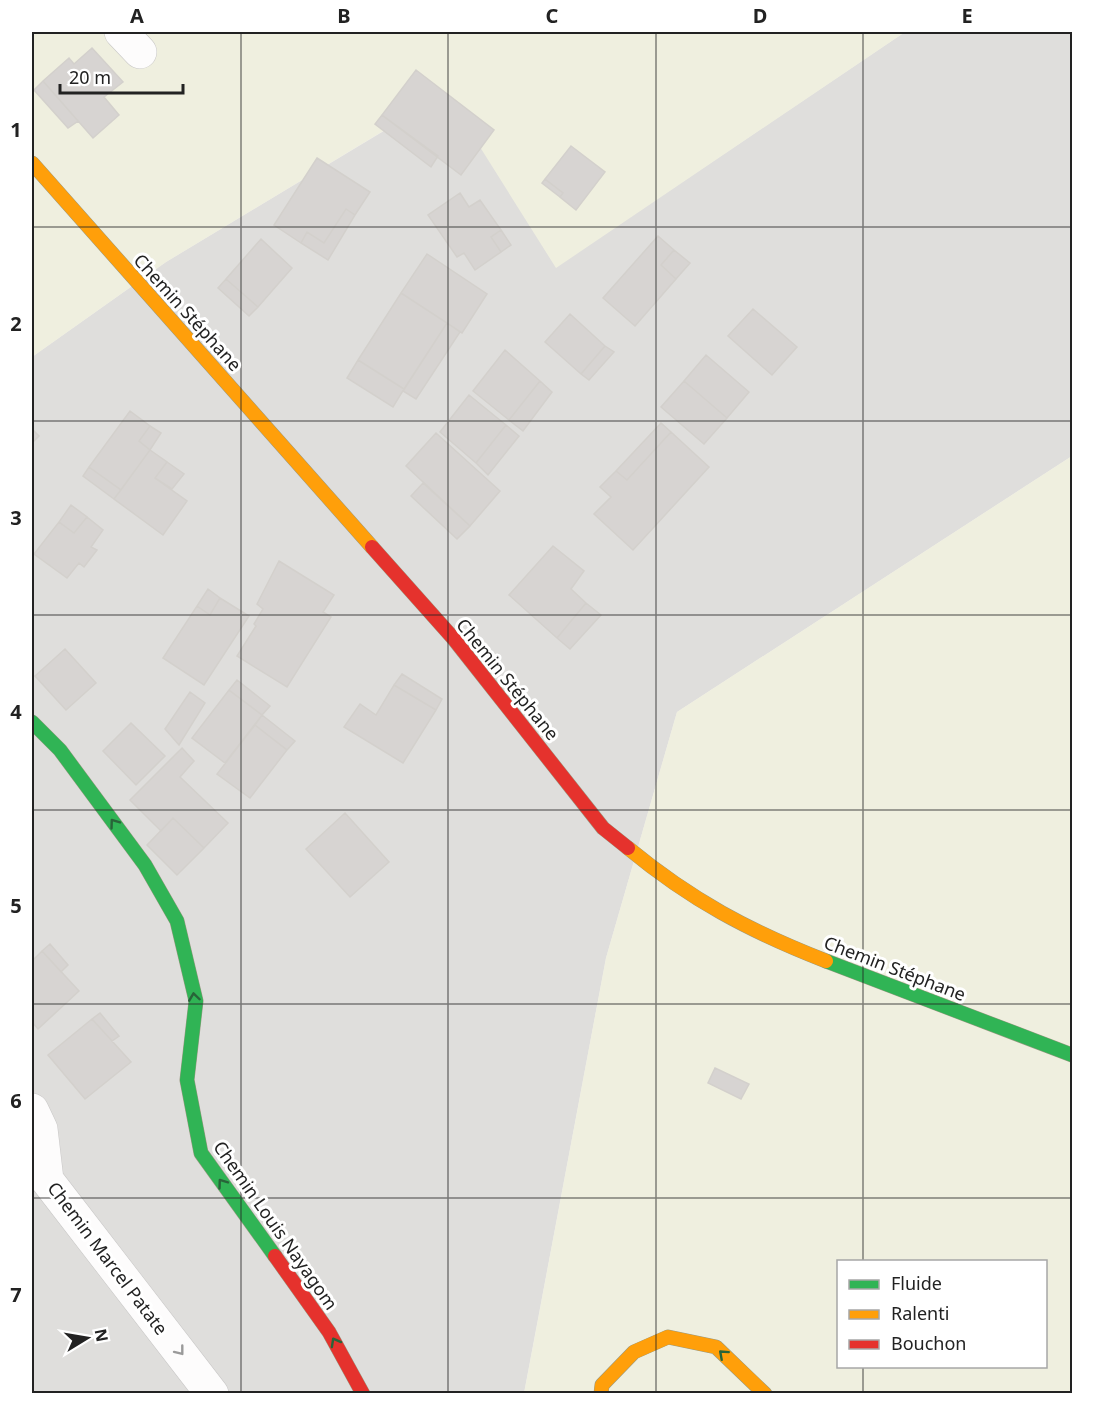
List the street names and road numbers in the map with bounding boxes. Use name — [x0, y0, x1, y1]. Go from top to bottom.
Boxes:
street label: Chemin Stéphane — [129, 248, 247, 376]
street label: Chemin Stéphane — [451, 613, 565, 745]
street label: Chemin Stéphane — [821, 930, 969, 1006]
street label: Chemin Louis Nayagom — [208, 1136, 344, 1314]
street label: Chemin Marcel Patate — [43, 1177, 173, 1339]

